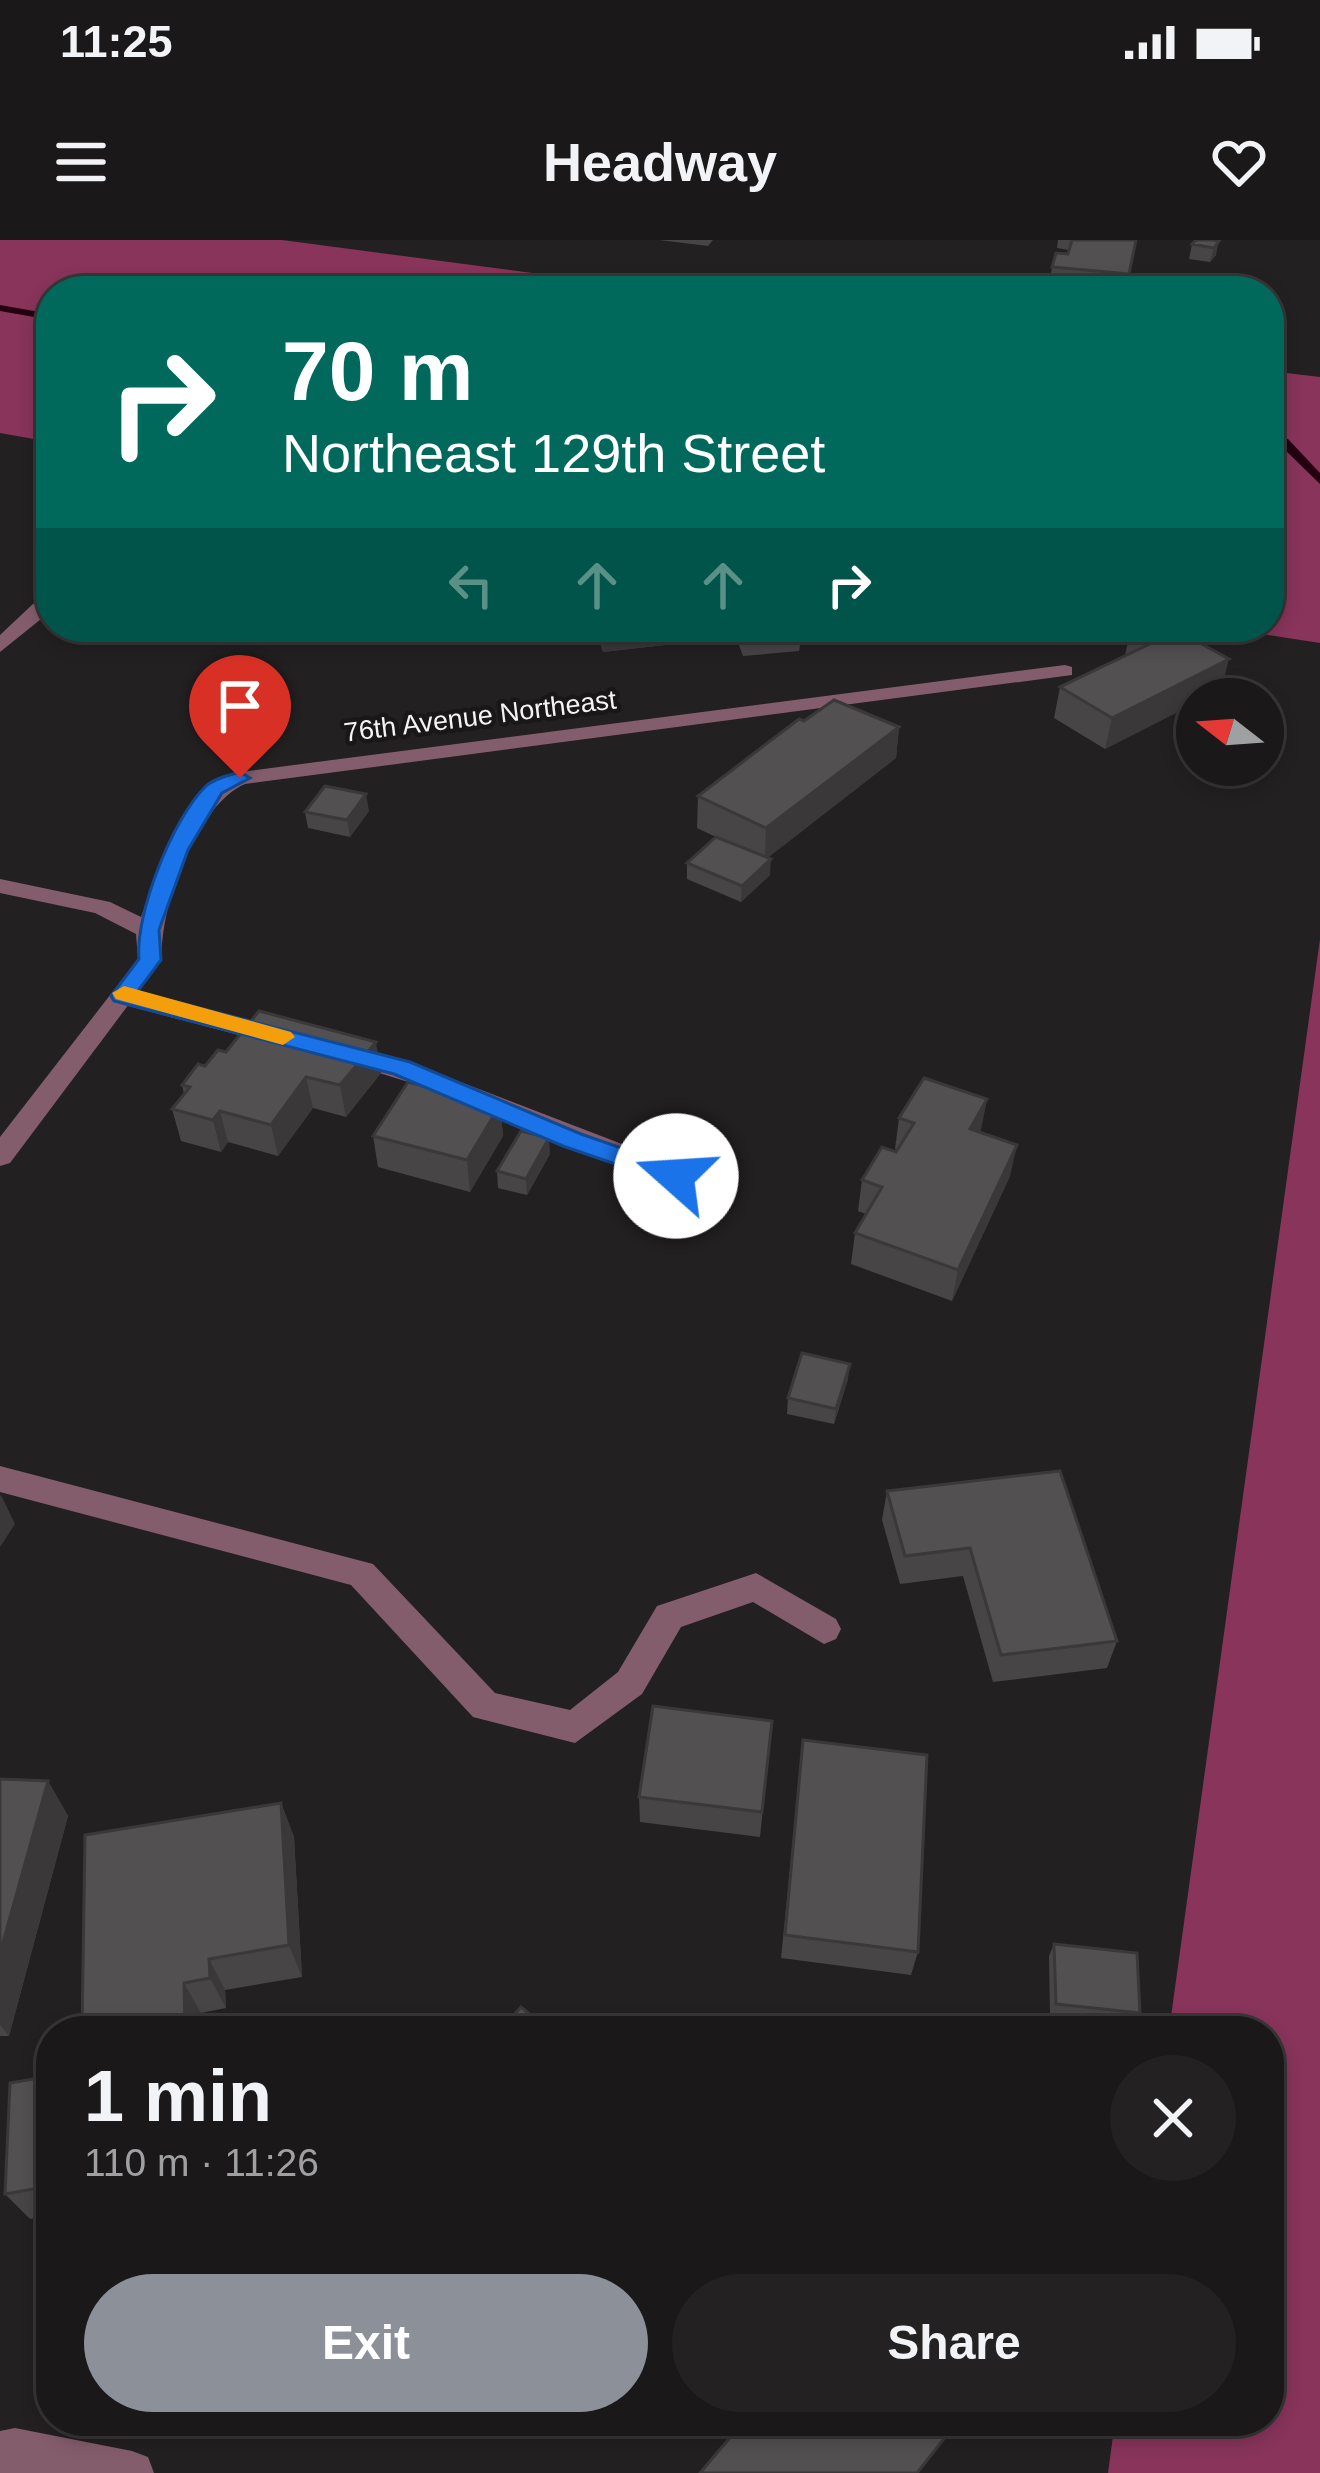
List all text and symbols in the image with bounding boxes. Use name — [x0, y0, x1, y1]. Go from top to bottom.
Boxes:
text: 11:25 — [60, 16, 173, 67]
icon: menu — [48, 129, 114, 195]
icon: heart — [1206, 129, 1272, 195]
text: Headway — [543, 132, 777, 192]
icon: right — [84, 324, 240, 480]
text: 70 m — [282, 324, 473, 418]
text: Northeast 129th Street — [282, 423, 825, 483]
icon: left — [438, 552, 504, 618]
icon: ahead — [564, 552, 630, 618]
icon: ahead — [690, 552, 756, 618]
icon: right — [816, 552, 882, 618]
pin — [189, 655, 291, 778]
icon: arrive — [207, 673, 273, 739]
north arrow — [1176, 678, 1284, 786]
map controls — [1176, 678, 1284, 786]
street label: 76th Avenue Northeast — [342, 684, 618, 748]
position arrow — [613, 1113, 739, 1239]
button: close — [1110, 2055, 1236, 2181]
text: 1 min — [84, 2056, 272, 2136]
text: 110 m · 11:26 — [84, 2141, 319, 2184]
button: Exit — [84, 2274, 648, 2412]
button: Share — [672, 2274, 1236, 2412]

